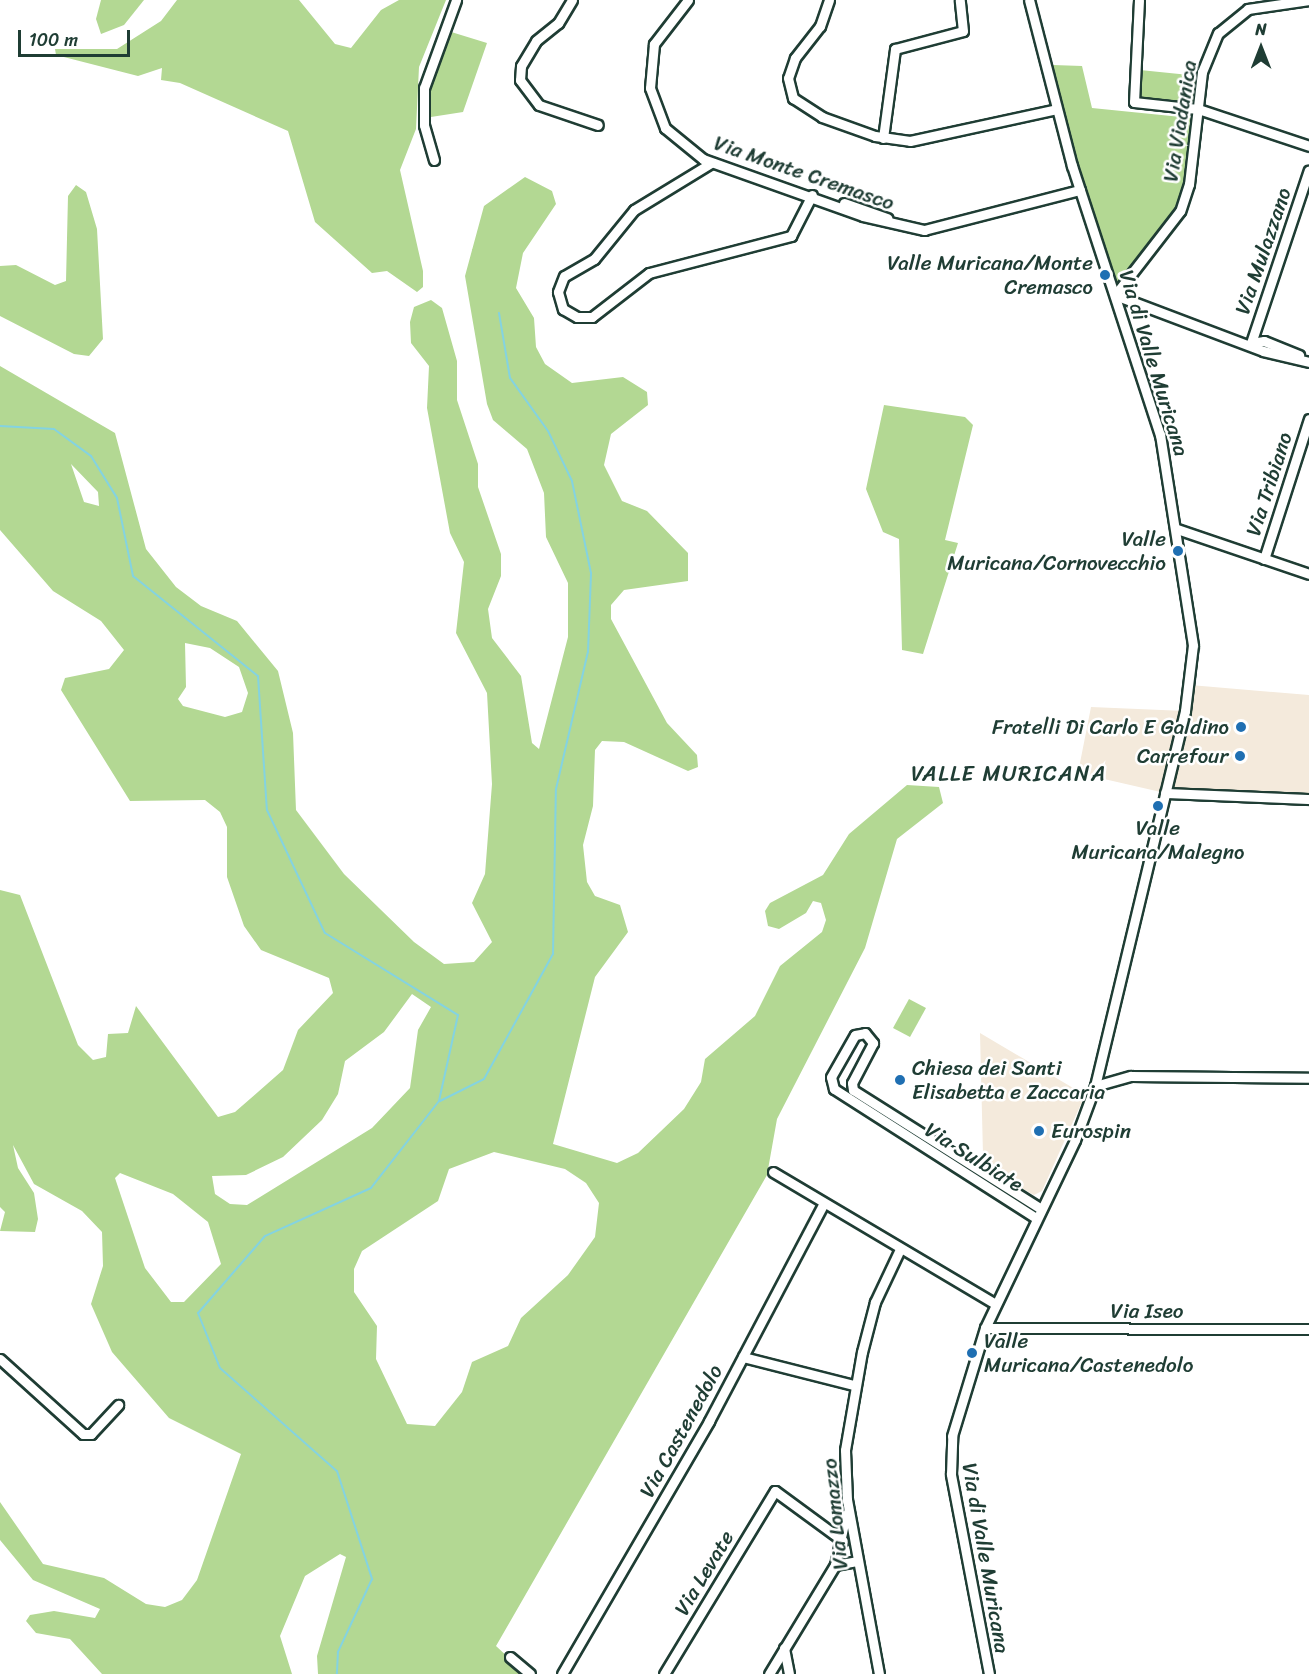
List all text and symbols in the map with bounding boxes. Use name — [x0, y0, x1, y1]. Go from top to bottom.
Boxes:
text: N — [1255, 15, 1267, 44]
scale bar — [21, 18, 134, 56]
north arrow — [1231, 18, 1291, 78]
text: 100 m — [29, 24, 78, 56]
street label: Via Viadanica — [1158, 58, 1202, 184]
street label: Via Monte Cremasco — [711, 131, 897, 215]
street label: Via Mulazzano — [1230, 185, 1296, 317]
place label: Valle Muricana/Monte Cremasco — [888, 250, 1093, 300]
street label: Via di Valle Muricana — [1114, 267, 1194, 459]
marker: Valle Muricana/Monte Cremasco — [1098, 268, 1112, 282]
street label: Via Tribiano — [1240, 429, 1298, 539]
place label: Valle Muricana/Cornovecchio — [947, 526, 1166, 576]
marker: Valle Muricana/Cornovecchio — [1171, 544, 1185, 558]
place label: Fratelli Di Carlo E Galdino — [992, 714, 1229, 740]
marker: Fratelli Di Carlo E Galdino — [1234, 720, 1248, 734]
place label: Carrefour — [1137, 743, 1228, 769]
marker: Carrefour — [1233, 749, 1247, 763]
district label: VALLE MURICANA — [912, 761, 1106, 787]
marker: Valle Muricana/Malegno — [1151, 799, 1165, 813]
place label: Valle Muricana/Malegno — [1071, 815, 1245, 865]
place label: Chiesa dei Santi Elisabetta e Zaccaria — [912, 1055, 1105, 1105]
marker: Chiesa dei Santi Elisabetta e Zaccaria — [893, 1073, 907, 1087]
street label: Via Sulbiate — [920, 1117, 1028, 1197]
place label: Eurospin — [1051, 1118, 1131, 1144]
marker: Eurospin — [1032, 1124, 1046, 1138]
street label: Via Iseo — [1110, 1298, 1184, 1324]
place label: Valle Muricana/Castenedolo — [984, 1328, 1193, 1378]
marker: Valle Muricana/Castenedolo — [965, 1346, 979, 1360]
street label: Via Castenedolo — [634, 1360, 728, 1502]
street label: Via Lomazzo — [817, 1457, 853, 1571]
street label: Via di Valle Muricana — [957, 1461, 1015, 1655]
street label: Via Levate — [669, 1526, 739, 1620]

